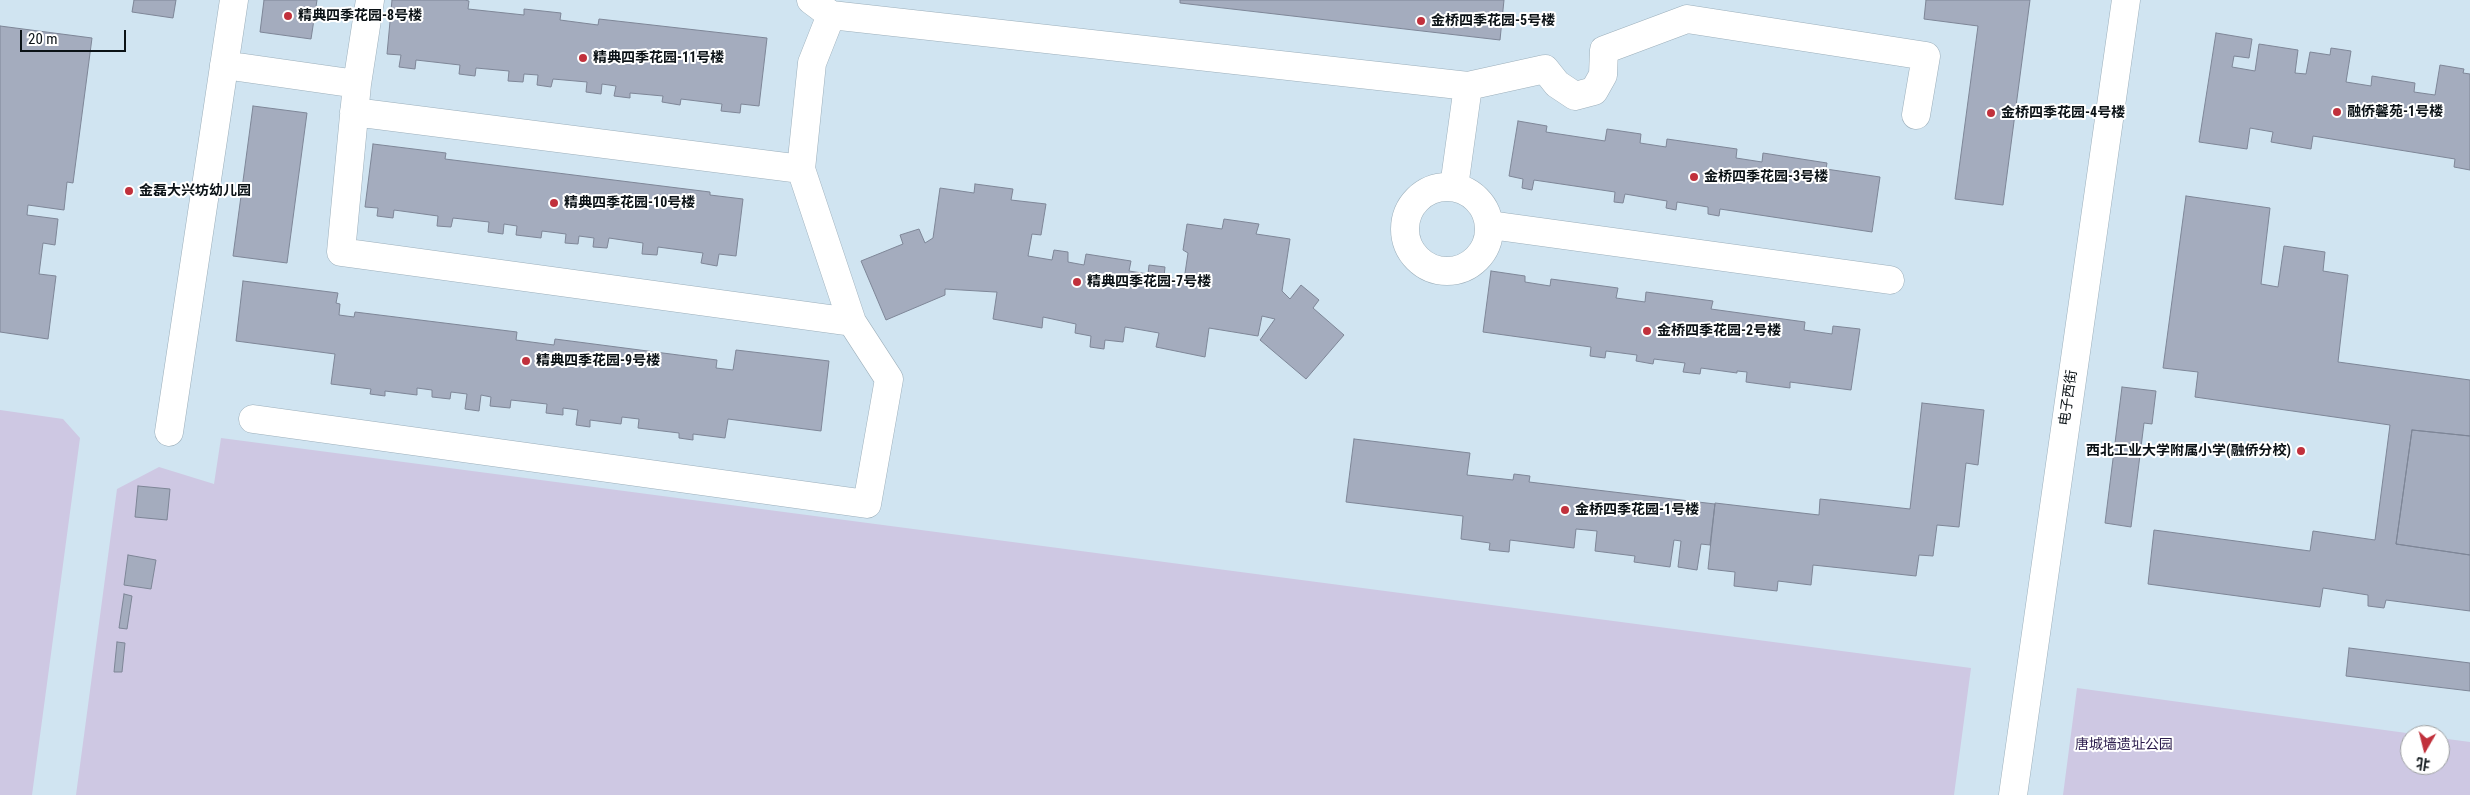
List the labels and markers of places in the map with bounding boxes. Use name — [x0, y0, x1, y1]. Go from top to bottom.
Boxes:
place label: 精典四季花园-8号楼 — [298, 8, 422, 24]
marker: 精典四季花园-8号楼 — [282, 10, 294, 22]
place label: 金桥四季花园-5号楼 — [1431, 13, 1555, 29]
marker: 金桥四季花园-5号楼 — [1415, 15, 1427, 27]
place label: 精典四季花园-11号楼 — [593, 50, 724, 66]
marker: 精典四季花园-11号楼 — [577, 52, 589, 64]
place label: 融侨馨苑-1号楼 — [2347, 104, 2443, 120]
place label: 金桥四季花园-4号楼 — [2001, 105, 2125, 121]
marker: 融侨馨苑-1号楼 — [2331, 106, 2343, 118]
marker: 金桥四季花园-4号楼 — [1985, 107, 1997, 119]
place label: 金桥四季花园-3号楼 — [1704, 169, 1828, 185]
marker: 金桥四季花园-3号楼 — [1688, 171, 1700, 183]
place label: 金磊大兴坊幼儿园 — [139, 183, 251, 199]
marker: 金磊大兴坊幼儿园 — [123, 185, 135, 197]
place label: 精典四季花园-10号楼 — [564, 195, 695, 211]
marker: 精典四季花园-10号楼 — [548, 197, 560, 209]
place label: 精典四季花园-7号楼 — [1087, 274, 1211, 290]
marker: 精典四季花园-7号楼 — [1071, 276, 1083, 288]
place label: 金桥四季花园-2号楼 — [1657, 323, 1781, 339]
marker: 金桥四季花园-2号楼 — [1641, 325, 1653, 337]
place label: 精典四季花园-9号楼 — [536, 353, 660, 369]
marker: 精典四季花园-9号楼 — [520, 355, 532, 367]
place label: 西北工业大学附属小学(融侨分校) — [2086, 443, 2291, 459]
marker: 西北工业大学附属小学(融侨分校) — [2295, 445, 2307, 457]
place label: 金桥四季花园-1号楼 — [1575, 502, 1699, 518]
marker: 金桥四季花园-1号楼 — [1559, 504, 1571, 516]

